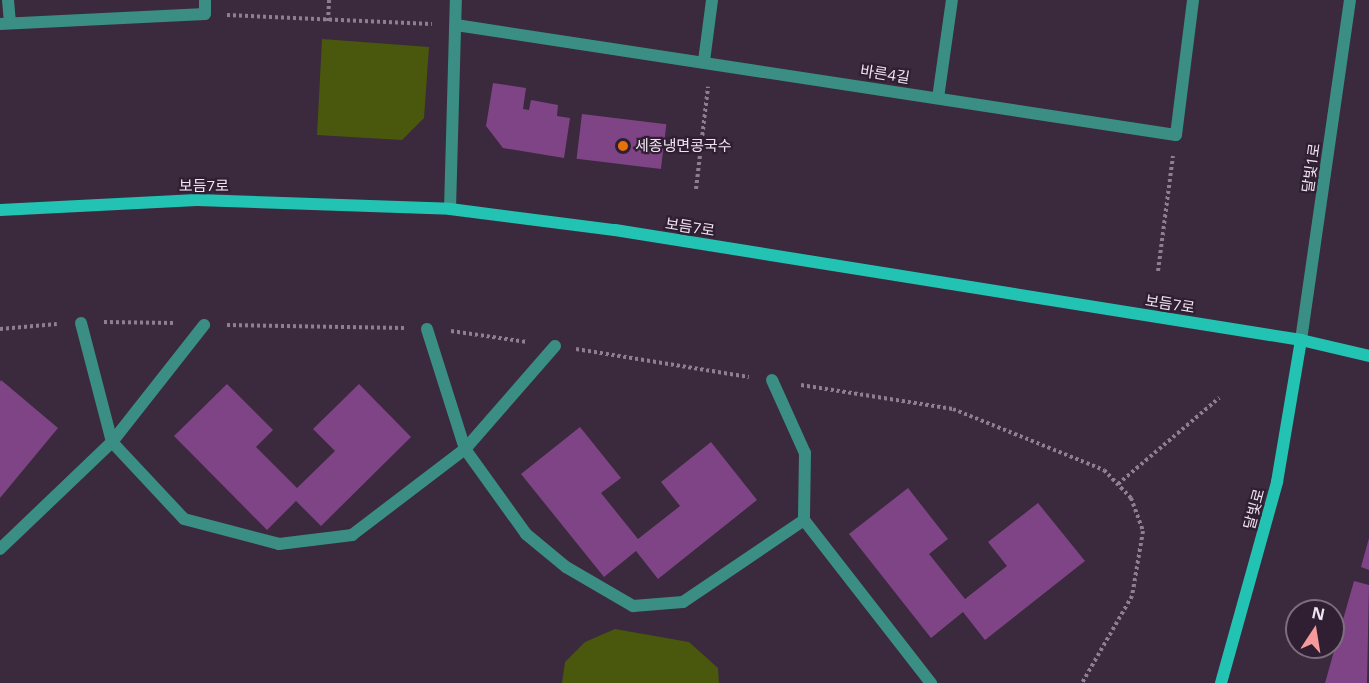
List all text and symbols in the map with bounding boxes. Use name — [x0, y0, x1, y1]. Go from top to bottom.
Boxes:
street label: 바른4길 — [859, 61, 911, 87]
place label: 세종냉면콩국수 — [635, 137, 732, 155]
marker: 세종냉면콩국수 — [616, 139, 630, 153]
street label: 달빛1로 — [1299, 142, 1323, 194]
street label: 보듬7로 — [179, 177, 229, 195]
street label: 보듬7로 — [664, 214, 716, 240]
street label: 보듬7로 — [1144, 291, 1196, 317]
street label: 달빛로 — [1240, 487, 1268, 531]
north arrow — [1285, 599, 1345, 659]
text: N — [1310, 601, 1327, 625]

